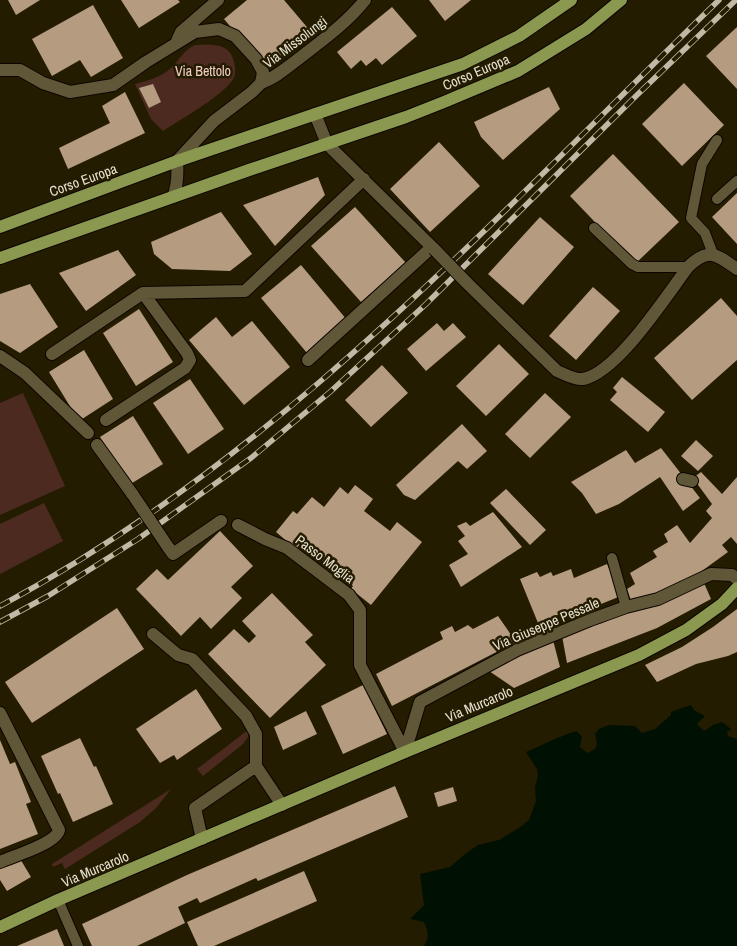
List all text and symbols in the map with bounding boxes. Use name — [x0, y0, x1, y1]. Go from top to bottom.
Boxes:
street label: Via Missolungi — [259, 12, 331, 72]
street label: Corso Europa — [440, 50, 513, 94]
park label: Via Bettolo — [175, 62, 231, 80]
street label: Corso Europa — [47, 159, 120, 201]
street label: Passo Moglia — [292, 531, 359, 587]
street label: Via Giuseppe Pessale — [490, 593, 602, 655]
street label: Via Murcarolo — [443, 682, 515, 726]
street label: Via Murcarolo — [59, 847, 131, 891]

